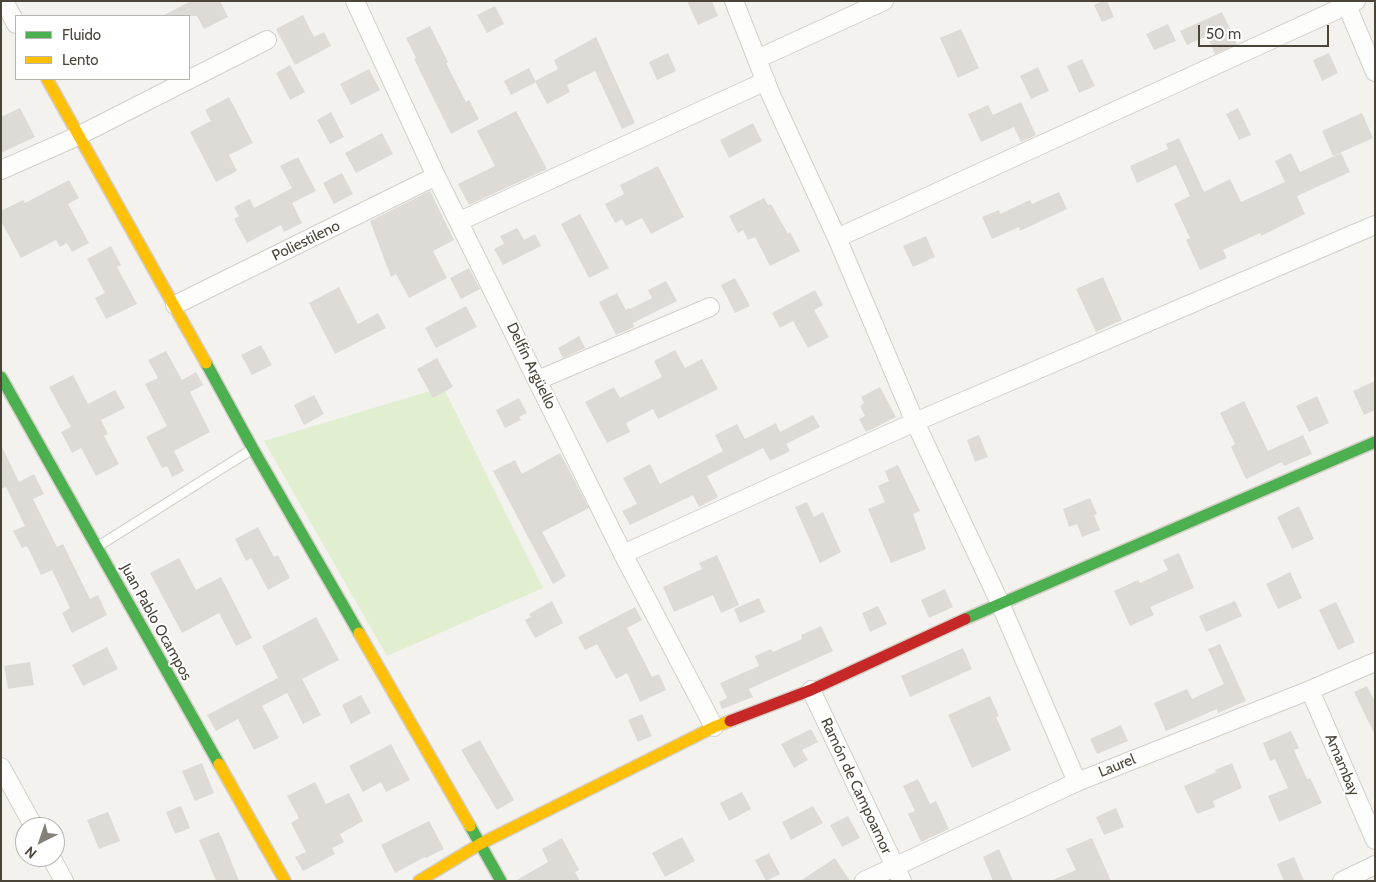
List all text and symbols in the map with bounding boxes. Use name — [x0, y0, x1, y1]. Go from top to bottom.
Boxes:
legend — [15, 15, 190, 80]
scale bar — [1201, 15, 1332, 47]
text: 50 m — [1206, 25, 1241, 43]
text: Fluido — [62, 26, 101, 44]
text: Lento — [62, 51, 99, 69]
street label: Poliestileno — [269, 217, 343, 265]
street label: Delfín Argüello — [502, 320, 560, 412]
street label: Juan Pablo Ocampos — [116, 560, 196, 684]
street label: Ramón de Campoamor — [817, 715, 895, 857]
street label: Amambay — [1321, 731, 1363, 799]
street label: Laurel — [1096, 750, 1138, 782]
north arrow — [15, 817, 65, 867]
text: N — [21, 843, 40, 863]

